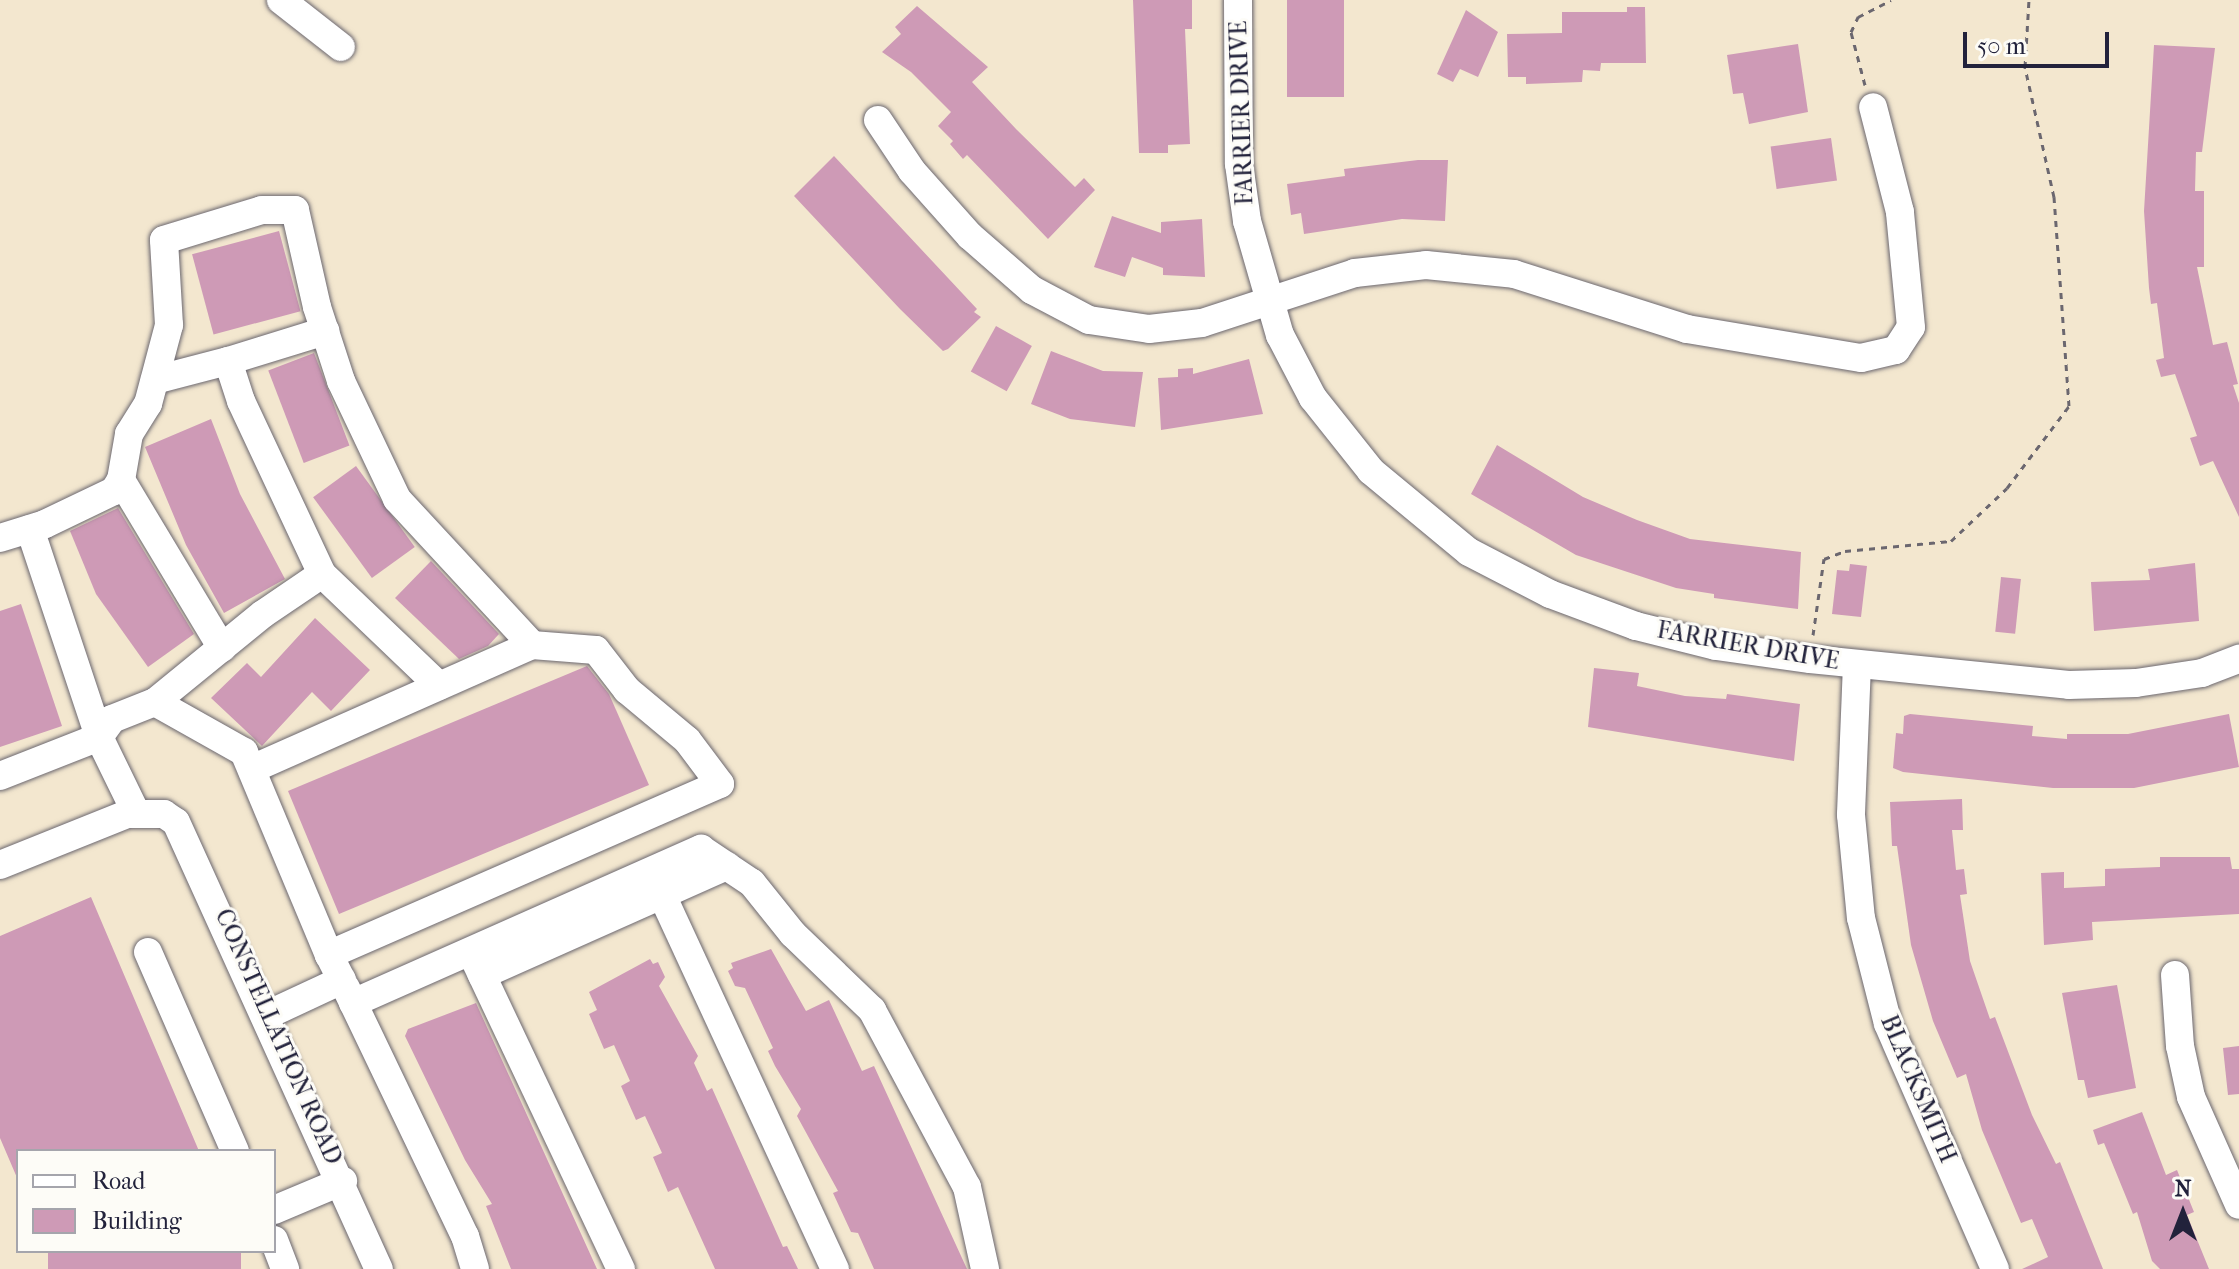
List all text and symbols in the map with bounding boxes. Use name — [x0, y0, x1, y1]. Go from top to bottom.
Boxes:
scale bar — [1967, 16, 2113, 66]
street label: FARRIER DRIVE — [1224, 20, 1260, 206]
text: 50 m — [1977, 32, 2026, 60]
street label: FARRIER DRIVE — [1655, 616, 1841, 676]
street label: CONSTELLATION ROAD — [209, 905, 347, 1169]
street label: BLACKSMITH — [1874, 1011, 1962, 1167]
legend — [16, 1149, 276, 1253]
text: Road — [92, 1167, 145, 1195]
north arrow — [2143, 1173, 2223, 1253]
text: N — [2175, 1176, 2191, 1202]
text: Building — [92, 1207, 182, 1235]

